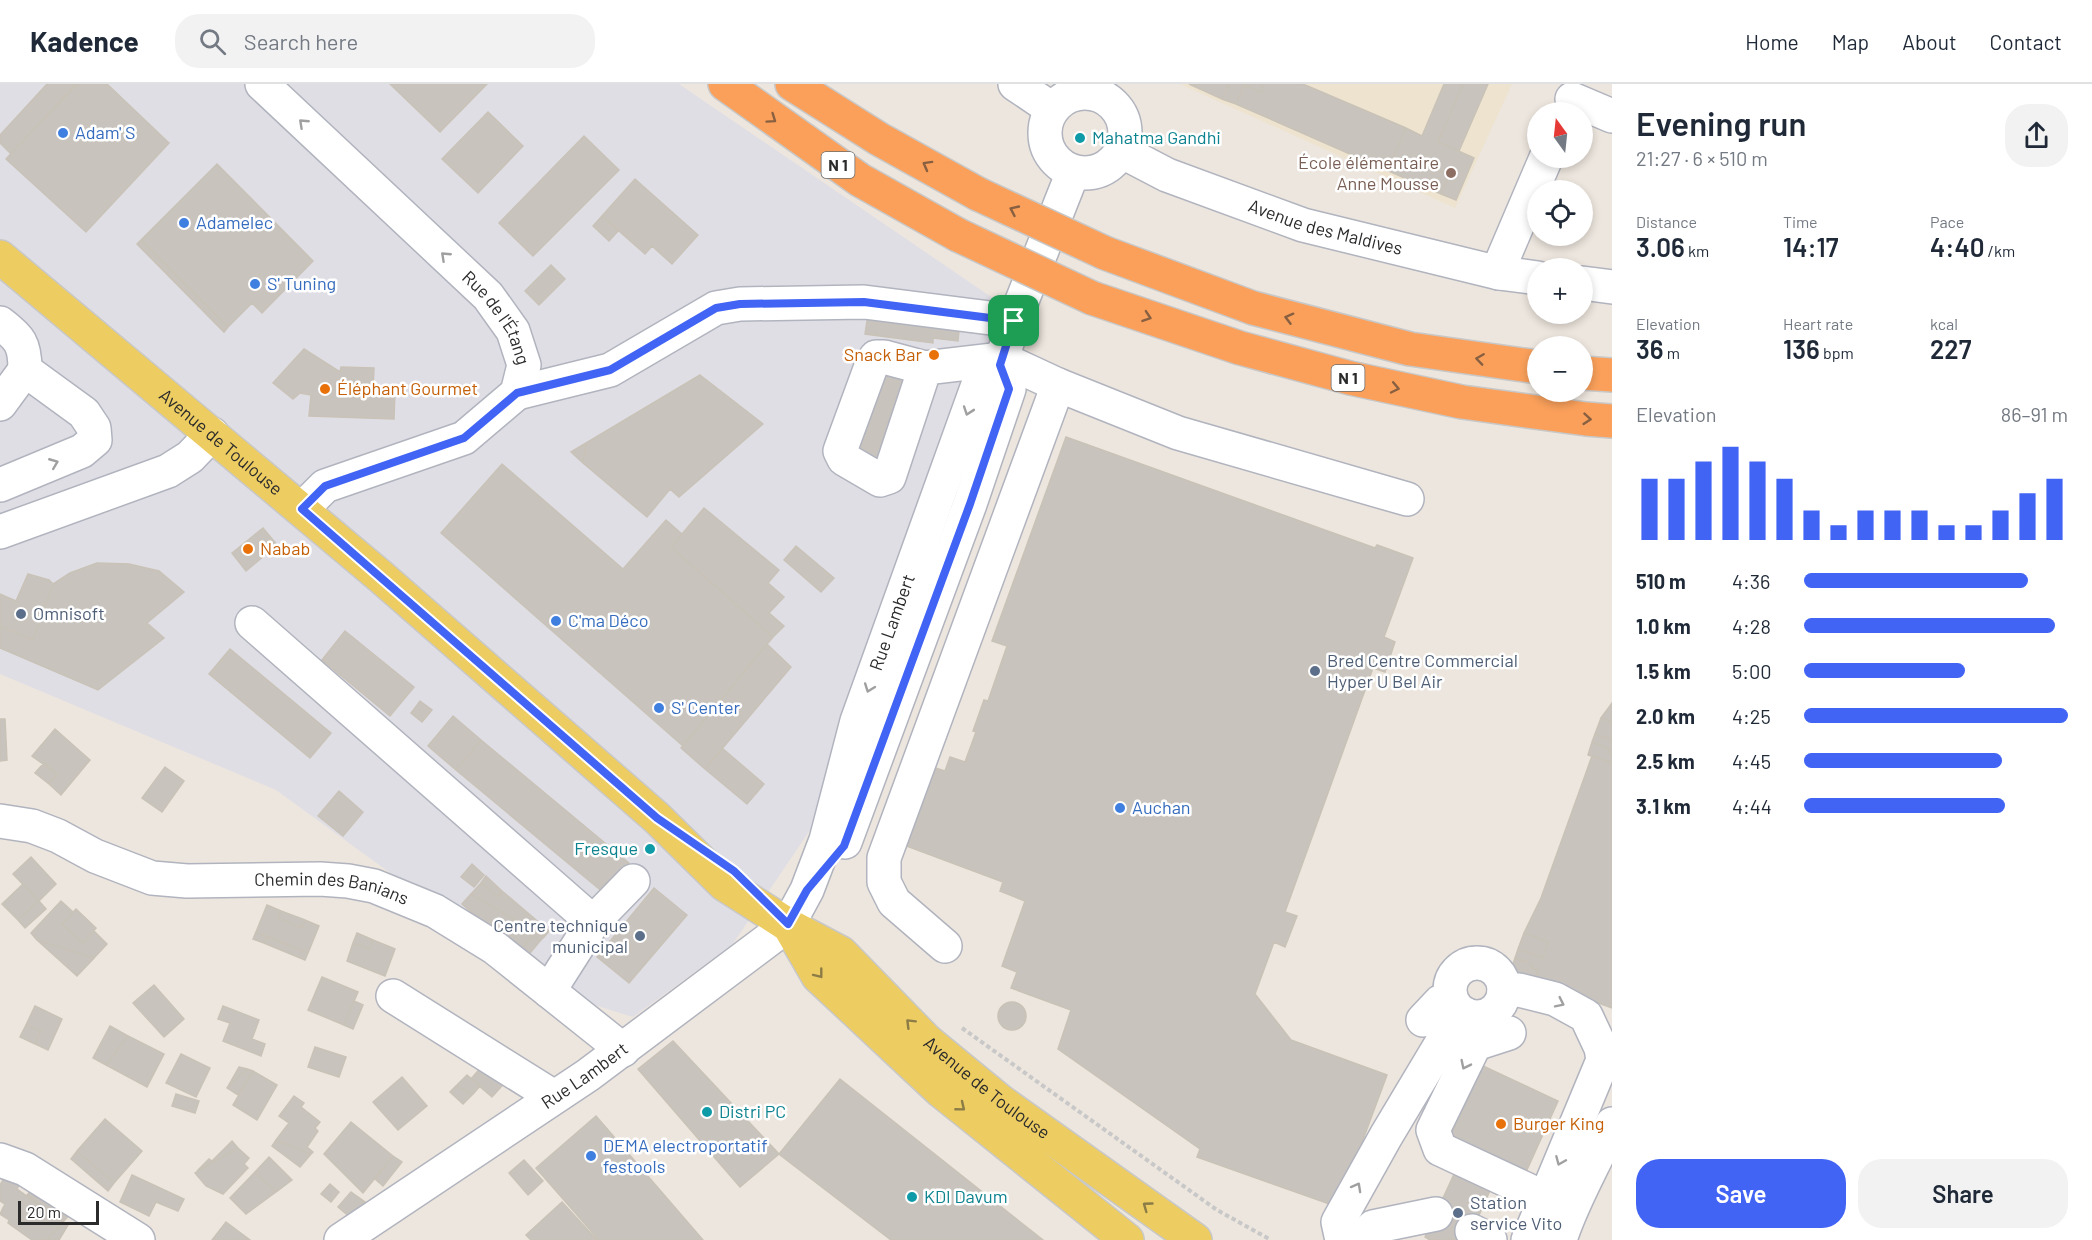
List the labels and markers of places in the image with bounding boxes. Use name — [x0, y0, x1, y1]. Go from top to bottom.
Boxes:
place label: Adam' S — [75, 121, 136, 143]
marker: Adam' S — [56, 126, 70, 140]
place label: Mahatma Gandhi — [1092, 126, 1221, 148]
marker: Mahatma Gandhi — [1073, 131, 1087, 145]
place label: École élémentaire Anne Mousse — [1298, 151, 1439, 194]
marker: École élémentaire Anne Mousse — [1444, 166, 1458, 180]
place label: Adamelec — [196, 211, 273, 233]
marker: Adamelec — [177, 216, 191, 230]
place label: S' Tuning — [267, 272, 336, 294]
marker: S' Tuning — [248, 277, 262, 291]
pin — [988, 295, 1039, 346]
place label: Snack Bar — [844, 343, 922, 365]
marker: Snack Bar — [927, 348, 941, 362]
place label: Éléphant Gourmet — [337, 377, 478, 399]
marker: Éléphant Gourmet — [318, 382, 332, 396]
place label: Nabab — [260, 537, 310, 559]
marker: Nabab — [241, 542, 255, 556]
place label: Omnisoft — [33, 602, 105, 624]
marker: Omnisoft — [14, 607, 28, 621]
place label: C'ma Déco — [568, 609, 648, 631]
marker: C'ma Déco — [549, 614, 563, 628]
place label: Bred Centre Commercial Hyper U Bel Air — [1327, 649, 1518, 692]
marker: Bred Centre Commercial Hyper U Bel Air — [1308, 664, 1322, 678]
place label: S' Center — [671, 696, 741, 718]
marker: S' Center — [652, 701, 666, 715]
place label: Auchan — [1132, 796, 1191, 818]
marker: Auchan — [1113, 801, 1127, 815]
place label: Fresque — [574, 837, 638, 859]
marker: Fresque — [643, 842, 657, 856]
place label: Centre technique municipal — [493, 914, 628, 957]
marker: Centre technique municipal — [633, 929, 647, 943]
place label: Distri PC — [719, 1100, 786, 1122]
marker: Distri PC — [700, 1105, 714, 1119]
place label: Burger King — [1513, 1112, 1604, 1134]
marker: Burger King — [1494, 1117, 1508, 1131]
place label: DEMA electroportatif festools — [603, 1134, 768, 1177]
marker: DEMA electroportatif festools — [584, 1149, 598, 1163]
place label: KDI Davum — [924, 1185, 1008, 1207]
marker: KDI Davum — [905, 1190, 919, 1204]
place label: Station service Vito — [1470, 1191, 1562, 1234]
marker: Station service Vito — [1451, 1206, 1465, 1220]

